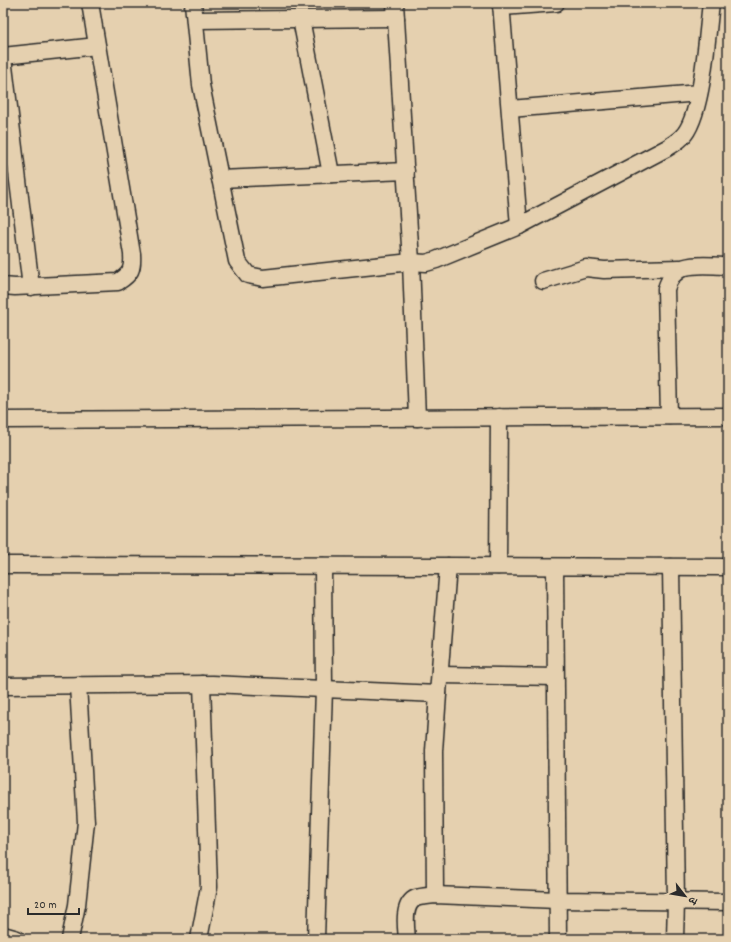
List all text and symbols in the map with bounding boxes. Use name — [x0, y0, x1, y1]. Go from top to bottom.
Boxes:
north arrow — [665, 876, 705, 916]
scale bar — [28, 890, 79, 916]
text: उ — [683, 892, 701, 908]
text: 20 m — [34, 897, 57, 914]

